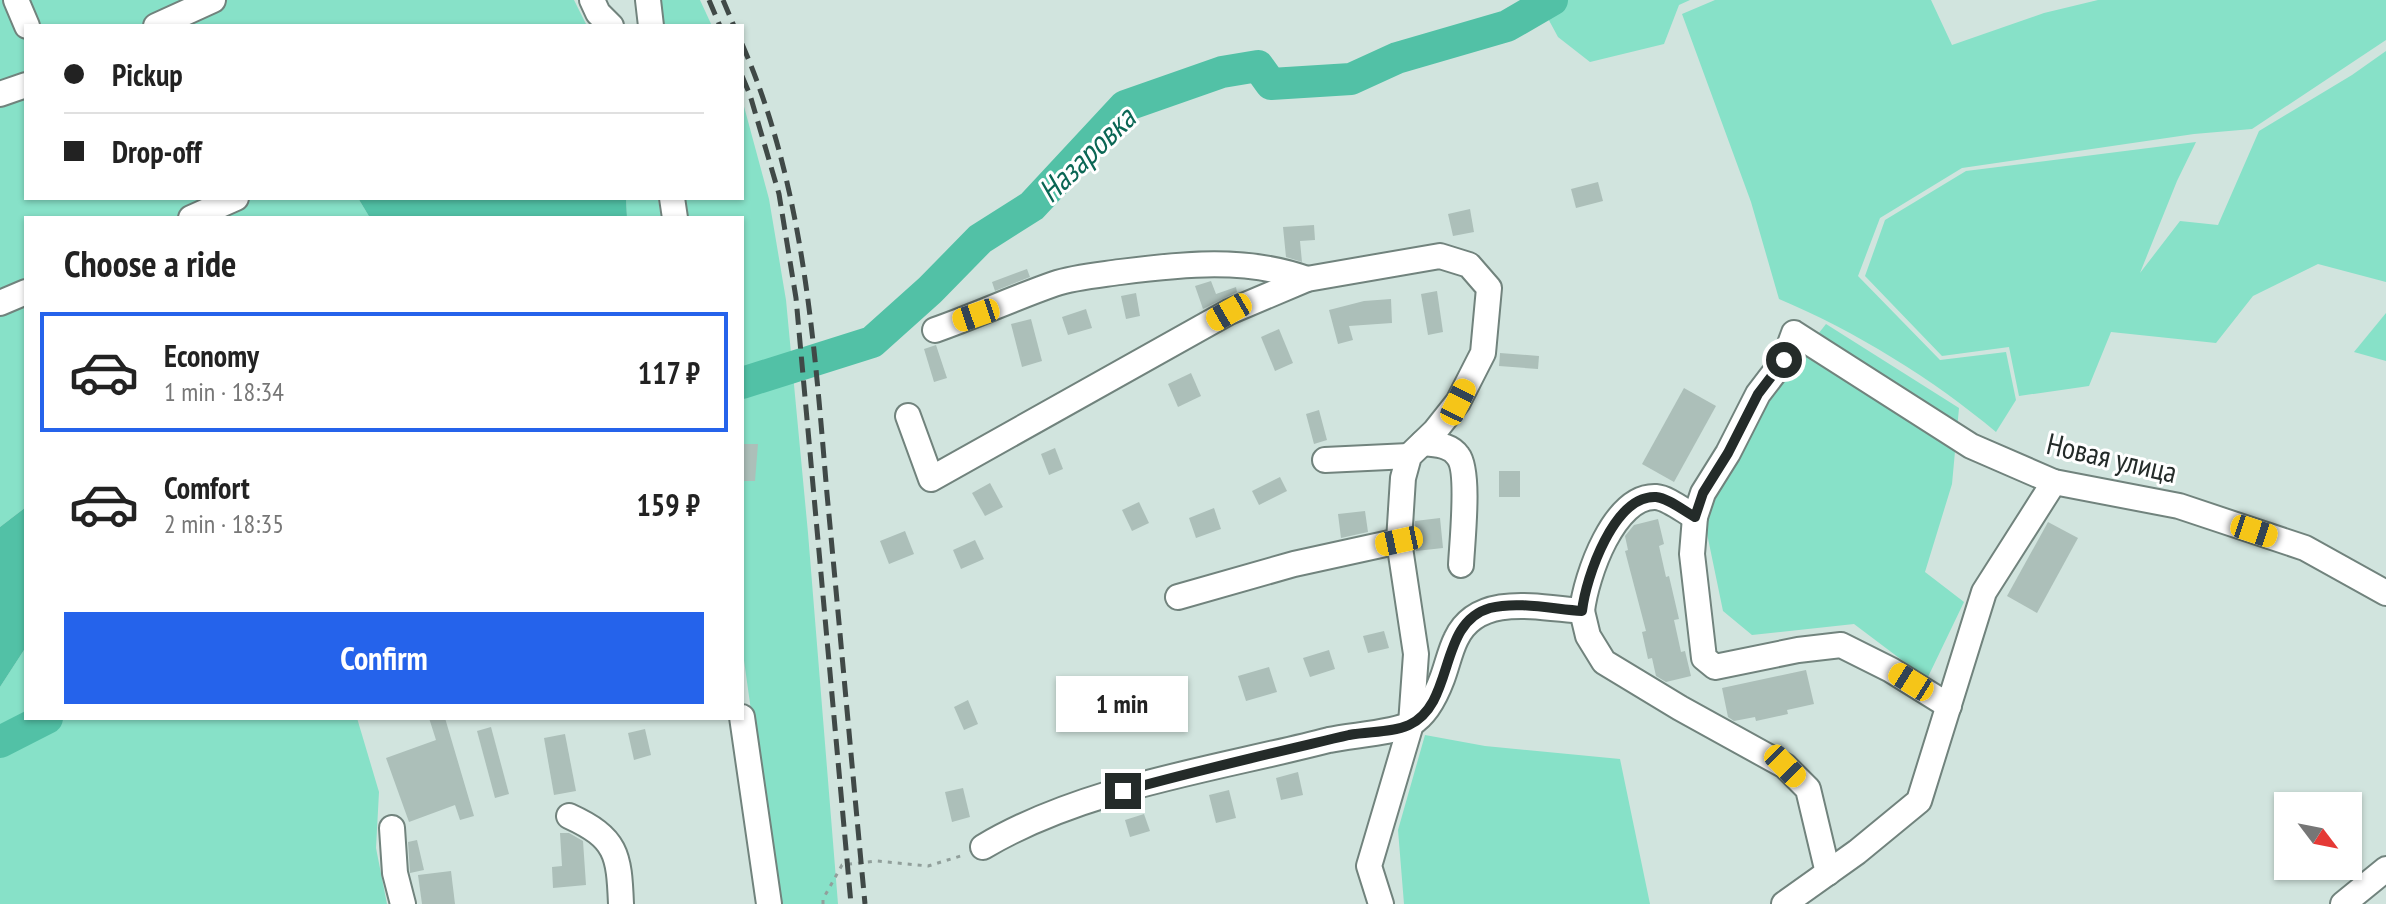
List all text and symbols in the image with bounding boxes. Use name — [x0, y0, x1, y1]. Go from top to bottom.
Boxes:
text: Pickup — [112, 55, 183, 94]
water label: Назаровка — [1028, 96, 1145, 211]
text: Drop-off — [112, 132, 202, 171]
text: Choose a ride — [64, 240, 236, 287]
car — [1202, 290, 1256, 334]
car — [949, 296, 1003, 334]
icon: car — [68, 336, 140, 408]
text: Economy — [164, 336, 259, 375]
route start — [1766, 342, 1802, 378]
text: 117 ₽ — [638, 353, 700, 392]
text: 1 min · 18:34 — [164, 375, 284, 408]
car — [1437, 375, 1479, 429]
street label: Новая улица — [2043, 423, 2181, 491]
icon: car — [68, 468, 140, 540]
text: Comfort — [164, 468, 250, 507]
text: 159 ₽ — [636, 485, 700, 524]
text: 2 min · 18:35 — [164, 507, 284, 540]
car — [2227, 512, 2281, 550]
car — [1373, 524, 1425, 558]
button: Confirm — [64, 612, 704, 704]
car — [1884, 659, 1938, 705]
callout: 1 min — [1057, 675, 1189, 731]
text: 1 min — [1096, 687, 1148, 720]
car — [1760, 740, 1810, 792]
route end — [1105, 773, 1141, 809]
north arrow — [2274, 792, 2362, 880]
map controls — [2274, 792, 2362, 880]

